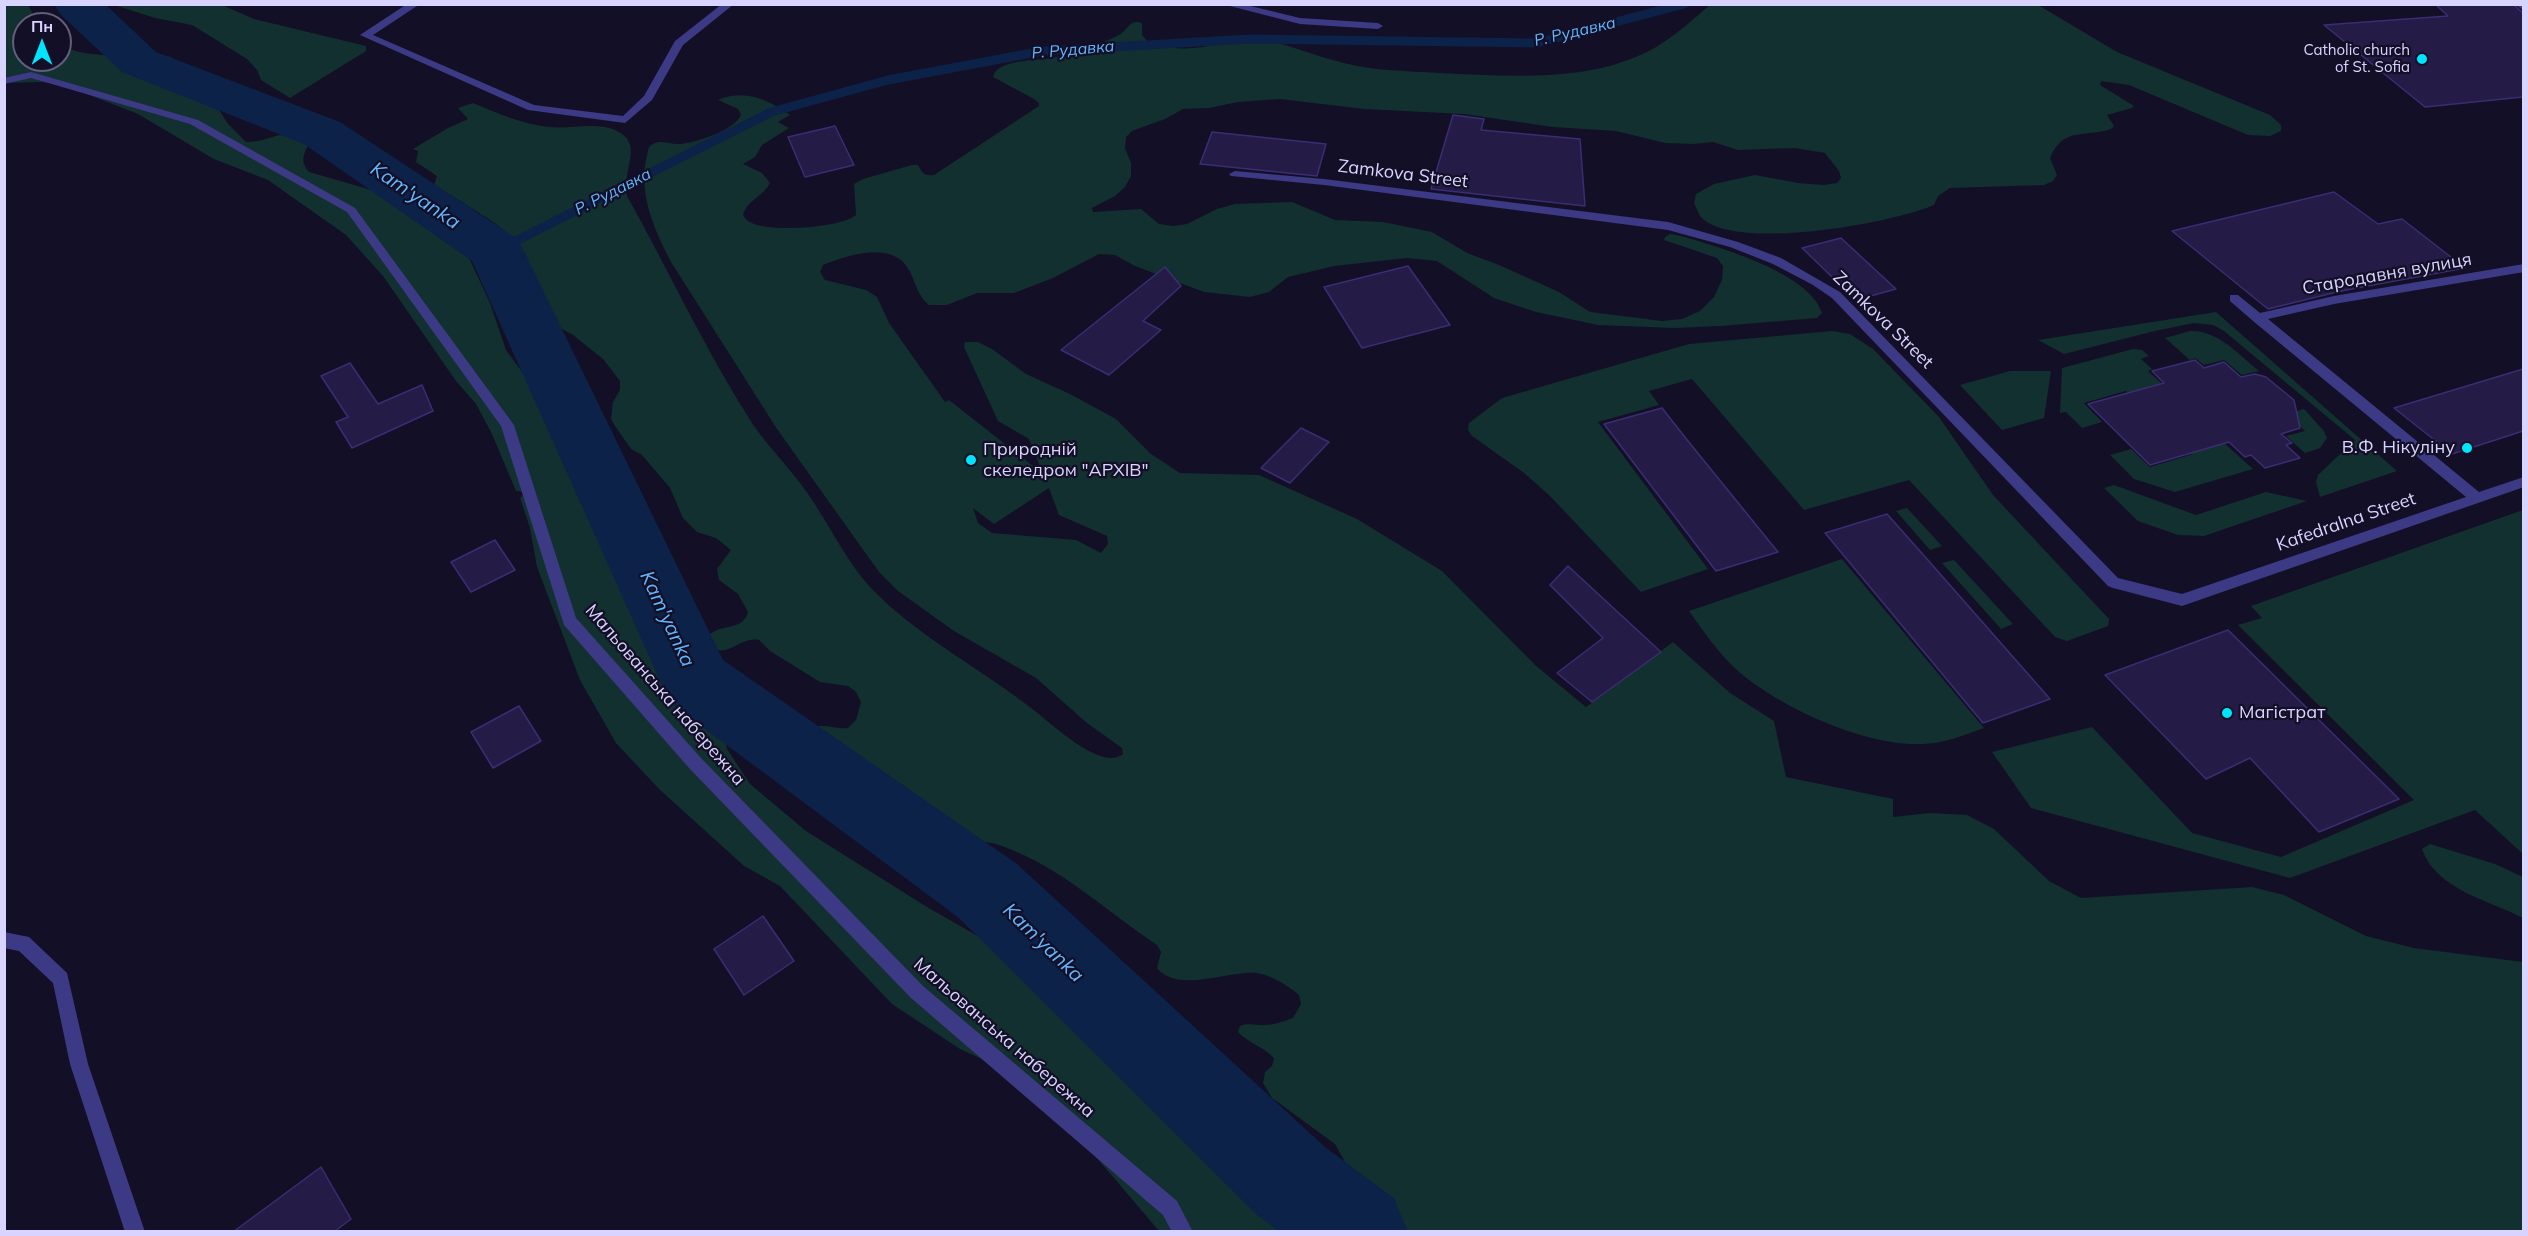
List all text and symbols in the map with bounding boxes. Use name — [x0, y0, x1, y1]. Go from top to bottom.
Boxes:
north arrow — [12, 12, 72, 72]
water label: Р. Рудавка — [1532, 13, 1618, 51]
text: Пн — [31, 16, 53, 36]
water label: Р. Рудавка — [1031, 37, 1115, 63]
place label: Catholic church of St. Sofia — [2303, 41, 2410, 76]
marker: Catholic church of St. Sofia — [2415, 52, 2429, 66]
street label: Zamkova Street — [1337, 155, 1469, 193]
water label: Kam'yanka — [366, 157, 464, 235]
water label: Р. Рудавка — [572, 165, 654, 219]
street label: Стародавня вулиця — [2301, 248, 2473, 300]
street label: Zamkova Street — [1828, 267, 1938, 373]
place label: В.Ф. Нікуліну — [2342, 437, 2455, 459]
place label: Природній скеледром "АРХІВ" — [983, 439, 1149, 482]
marker: В.Ф. Нікуліну — [2460, 441, 2474, 455]
marker: Природній скеледром "АРХІВ" — [964, 453, 978, 467]
street label: Kafedralna Street — [2273, 488, 2419, 556]
water label: Kam'yanka — [634, 567, 700, 671]
street label: Мальованська набережна — [580, 600, 750, 790]
place label: Магістрат — [2239, 702, 2325, 724]
marker: Магістрат — [2220, 706, 2234, 720]
water label: Kam'yanka — [998, 899, 1088, 987]
street label: Мальованська набережна — [909, 953, 1099, 1123]

